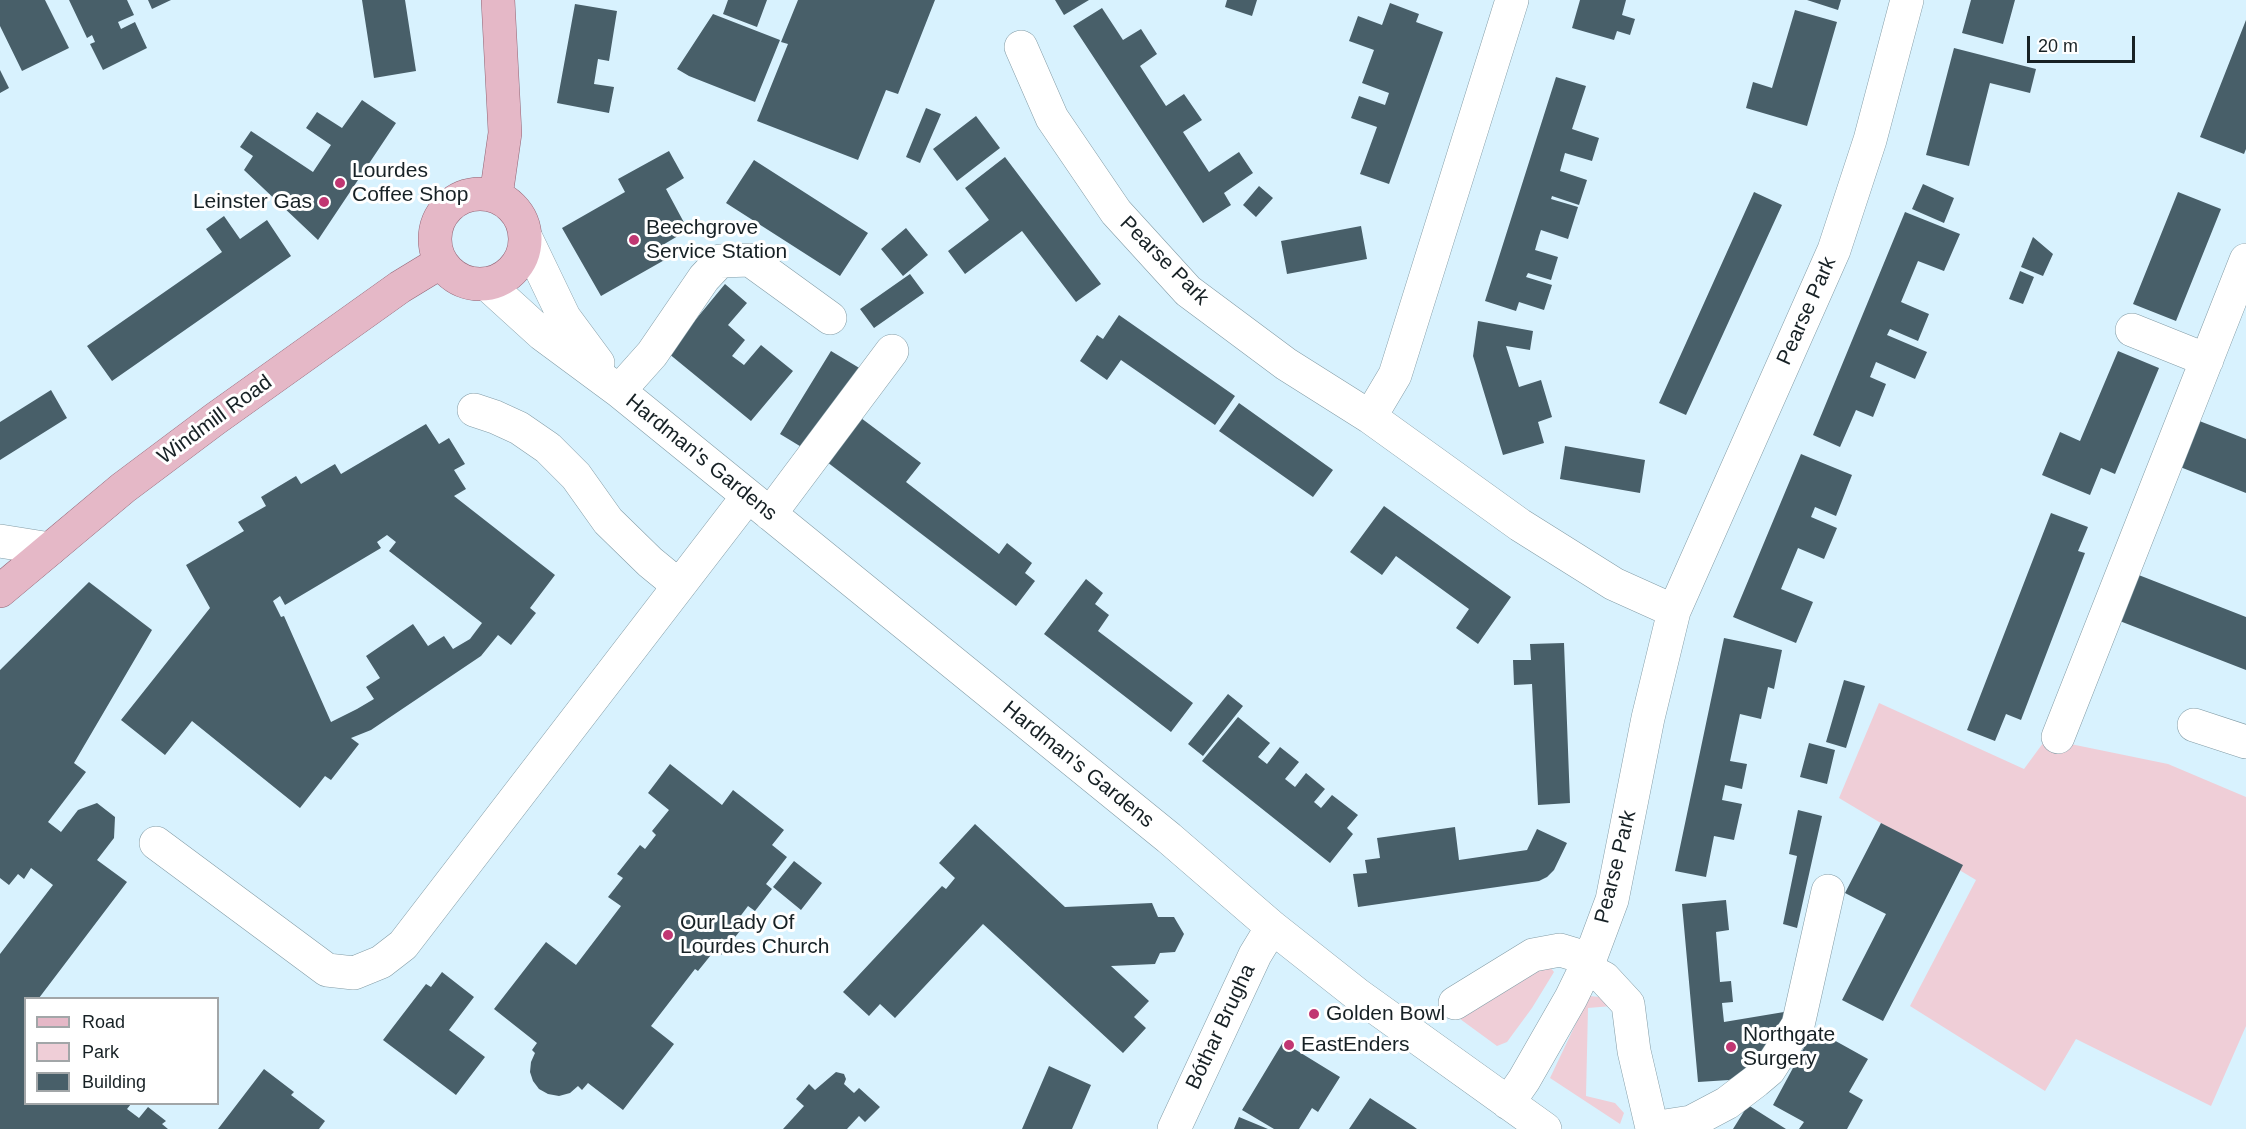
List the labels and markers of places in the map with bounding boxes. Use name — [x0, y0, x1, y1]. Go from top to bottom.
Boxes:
place label: Lourdes Coffee Shop — [352, 158, 468, 208]
marker: Lourdes Coffee Shop — [333, 176, 347, 190]
place label: Leinster Gas — [193, 189, 312, 215]
marker: Leinster Gas — [317, 195, 331, 209]
place label: Beechgrove Service Station — [646, 215, 787, 265]
marker: Beechgrove Service Station — [627, 233, 641, 247]
place label: Our Lady Of Lourdes Church — [680, 910, 829, 960]
marker: Our Lady Of Lourdes Church — [661, 928, 675, 942]
place label: Golden Bowl — [1326, 1001, 1445, 1027]
marker: Golden Bowl — [1307, 1007, 1321, 1021]
place label: Northgate Surgery — [1743, 1022, 1835, 1072]
place label: EastEnders — [1301, 1032, 1410, 1058]
marker: EastEnders — [1282, 1038, 1296, 1052]
marker: Northgate Surgery — [1724, 1040, 1738, 1054]

